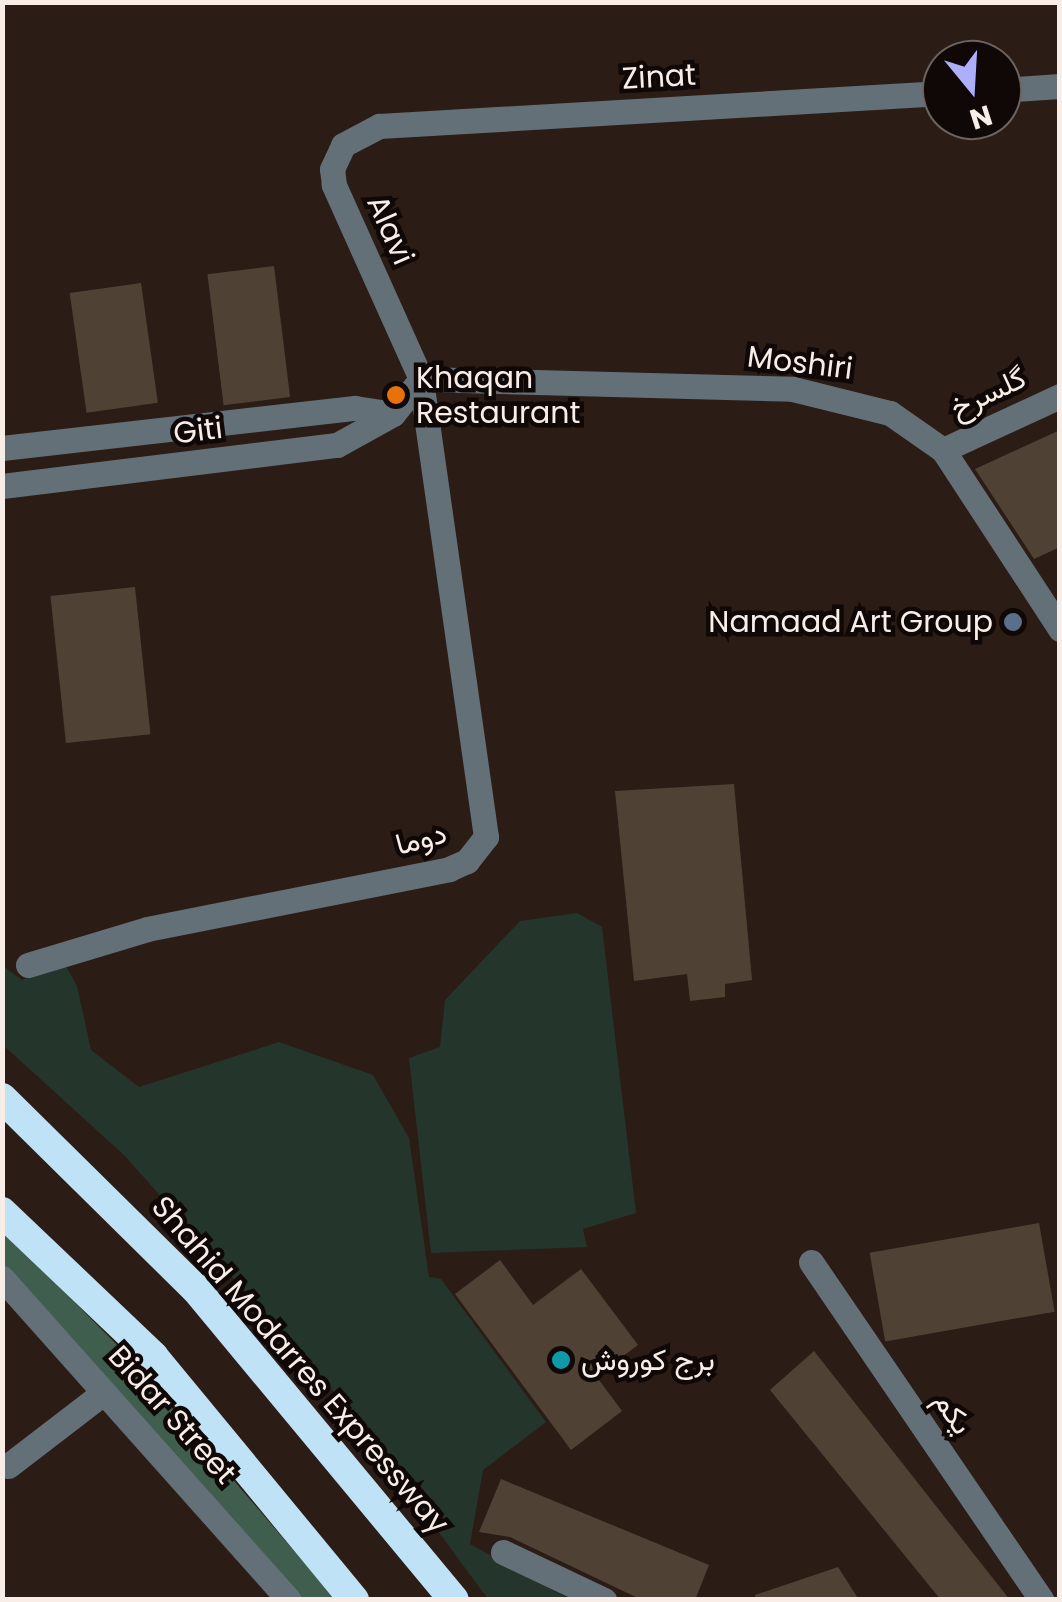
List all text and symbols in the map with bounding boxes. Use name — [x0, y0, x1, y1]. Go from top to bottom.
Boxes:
north arrow — [922, 40, 1022, 140]
street label: Zinat — [621, 57, 697, 97]
text: N — [965, 95, 997, 139]
street label: Alavi — [359, 190, 421, 270]
street label: Moshiri — [745, 339, 855, 387]
place label: Khaqan Restaurant — [416, 360, 580, 430]
street label: گلسرخ — [944, 360, 1032, 426]
marker: Khaqan Restaurant — [385, 384, 407, 406]
street label: Giti — [171, 410, 225, 452]
place label: Namaad Art Group — [708, 604, 993, 640]
marker: Namaad Art Group — [1002, 611, 1024, 633]
street label: دوما — [391, 815, 451, 863]
street label: Shahid Modarres Expressway — [144, 1189, 456, 1541]
street label: Bidar Street — [101, 1339, 243, 1491]
place label: برج کوروش — [581, 1342, 715, 1378]
marker: برج کوروش — [550, 1349, 572, 1371]
street label: یکم — [926, 1385, 980, 1441]

